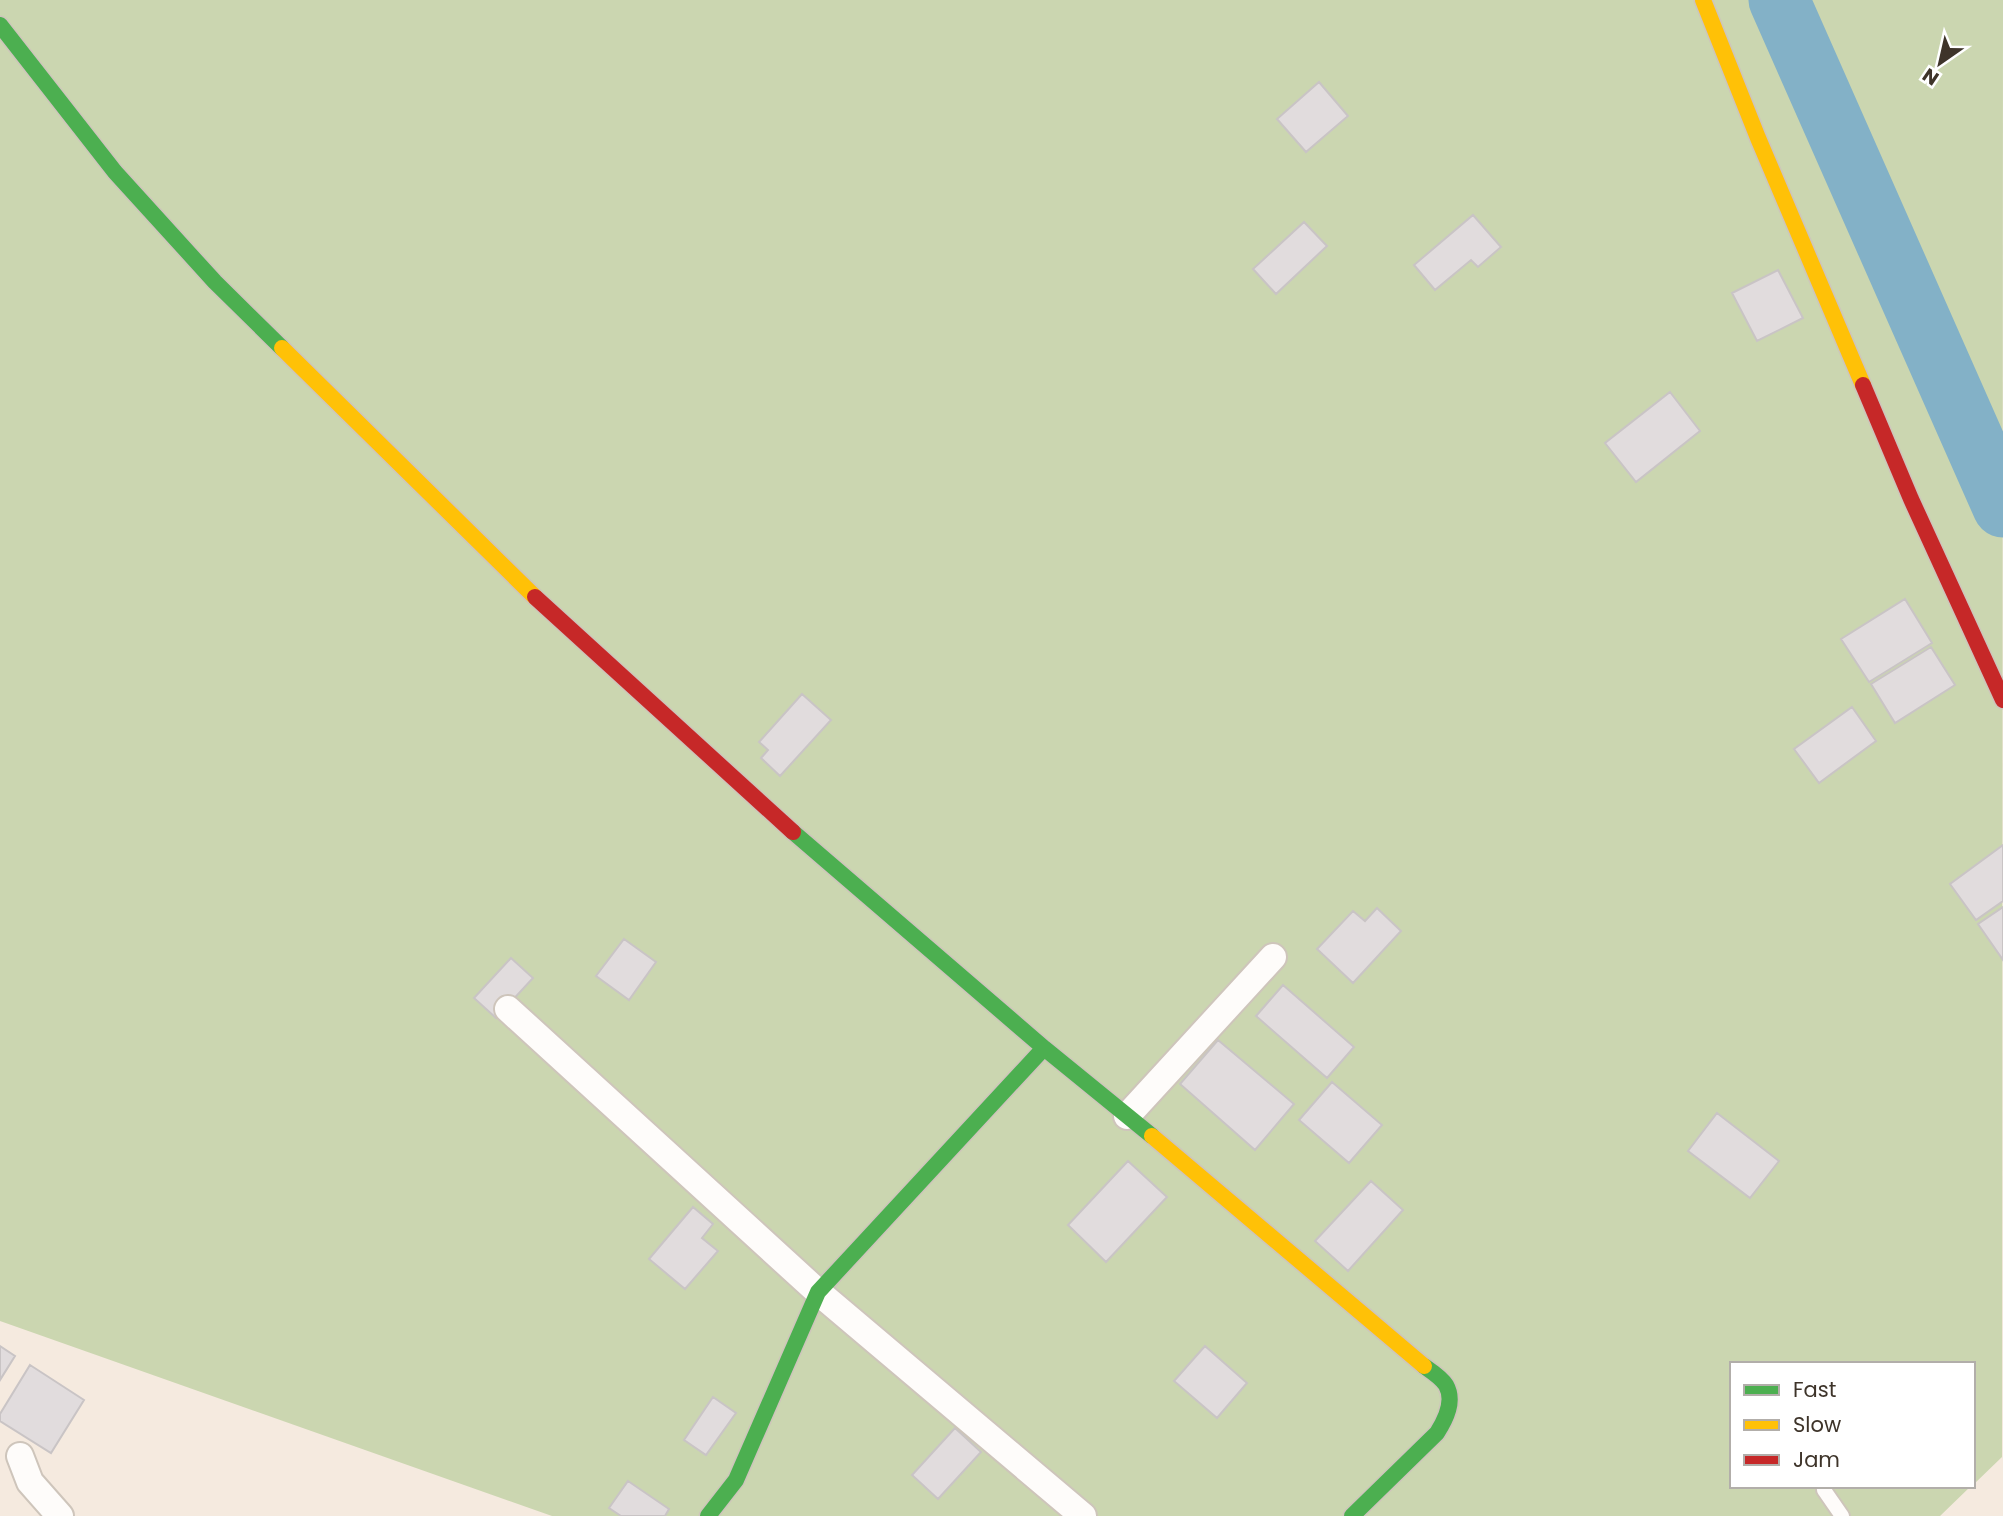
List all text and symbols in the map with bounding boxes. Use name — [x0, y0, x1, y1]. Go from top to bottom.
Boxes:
north arrow — [1905, 28, 1975, 98]
text: N — [1917, 61, 1944, 92]
legend — [1730, 1362, 1975, 1488]
text: Fast — [1793, 1375, 1836, 1404]
text: Slow — [1793, 1410, 1841, 1439]
text: Jam — [1793, 1445, 1840, 1474]

